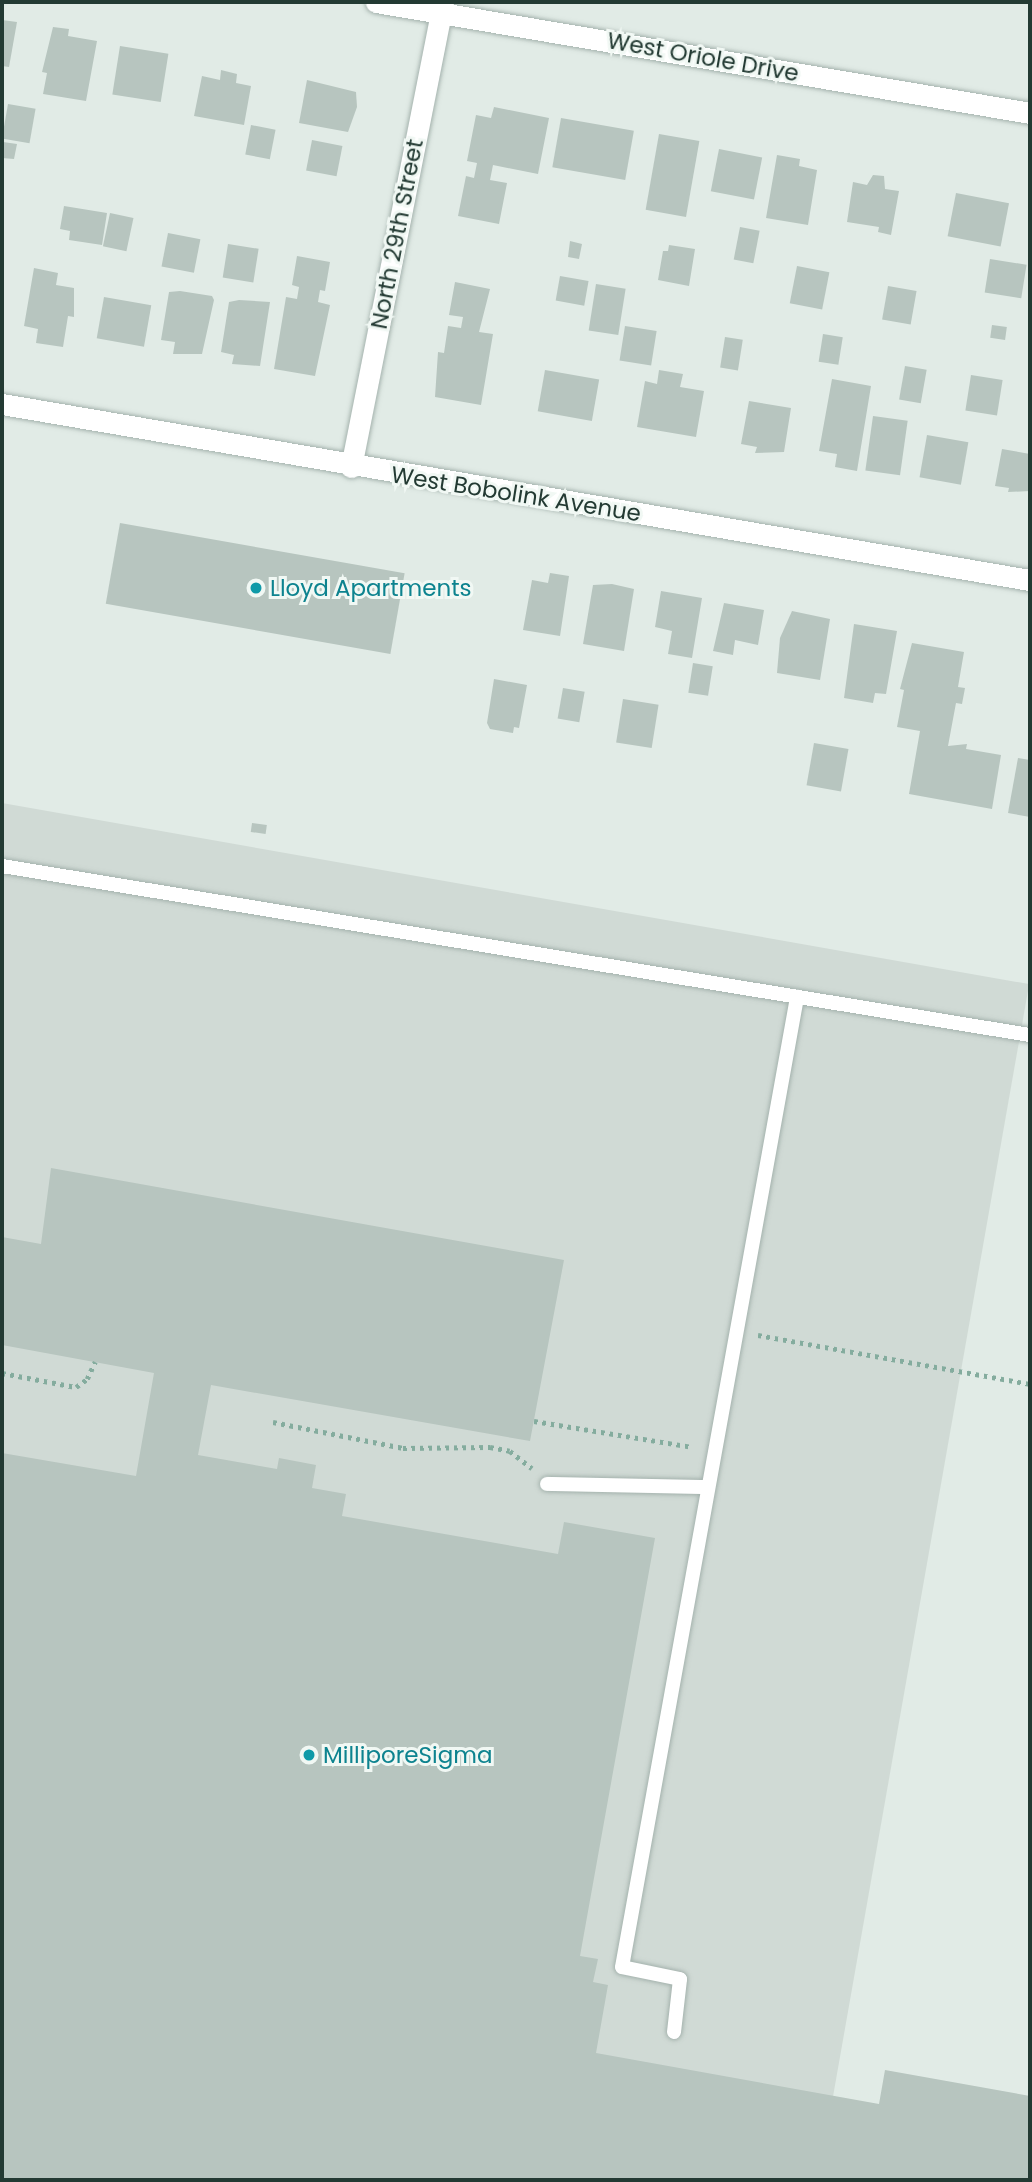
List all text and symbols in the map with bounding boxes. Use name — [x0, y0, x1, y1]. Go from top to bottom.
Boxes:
street label: West Oriole Drive — [605, 27, 801, 87]
street label: North 29th Street — [365, 137, 429, 331]
street label: West Bobolink Avenue — [389, 461, 643, 527]
place label: Lloyd Apartments — [270, 574, 472, 602]
marker: Lloyd Apartments — [248, 580, 264, 596]
place label: MilliporeSigma — [323, 1741, 492, 1769]
marker: MilliporeSigma — [301, 1747, 317, 1763]

